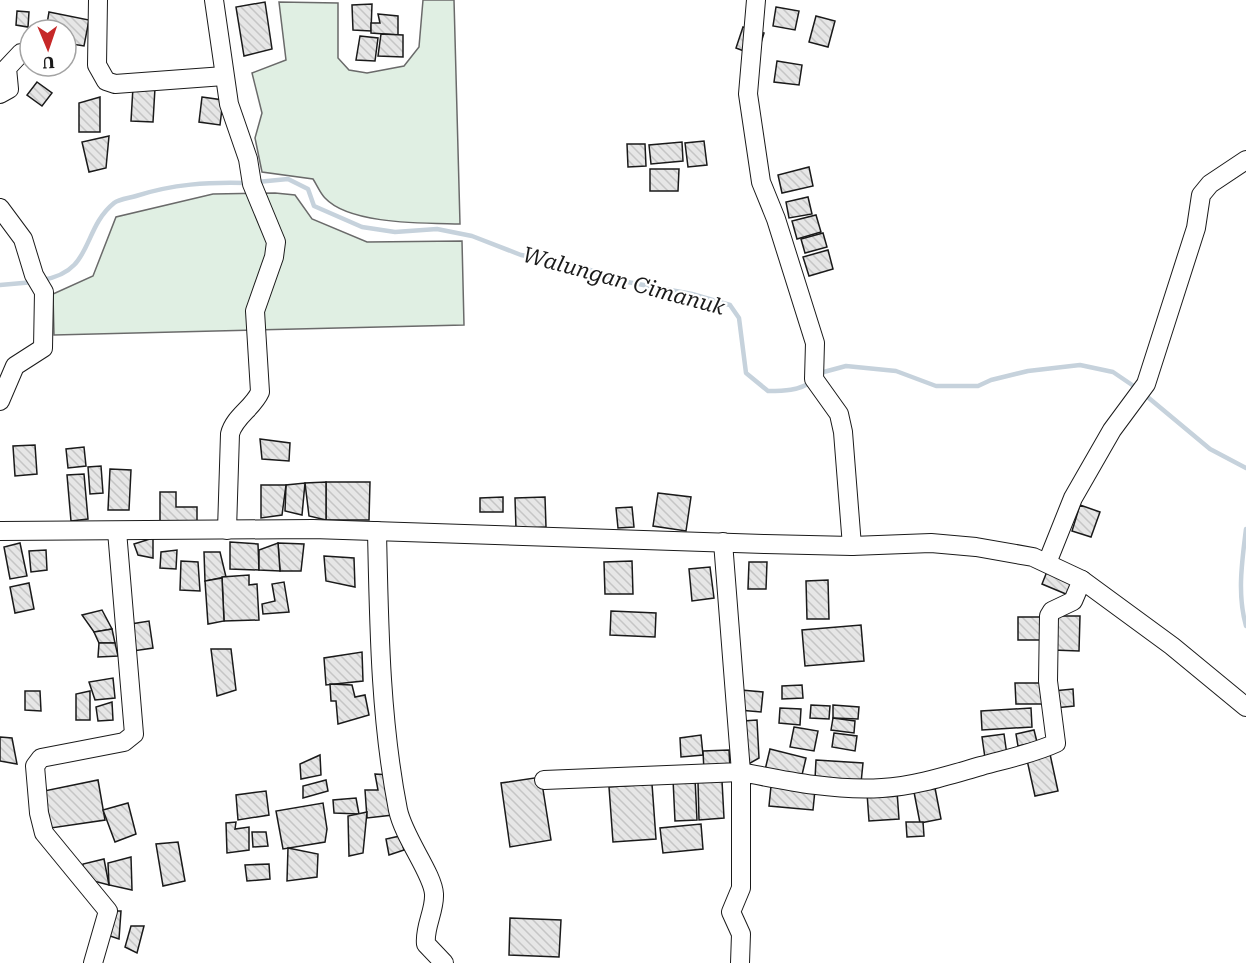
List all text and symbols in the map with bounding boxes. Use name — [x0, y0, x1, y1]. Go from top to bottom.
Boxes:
north arrow — [18, 18, 78, 78]
text: U — [42, 53, 55, 72]
water label: Walungan Cimanuk — [520, 242, 728, 320]

